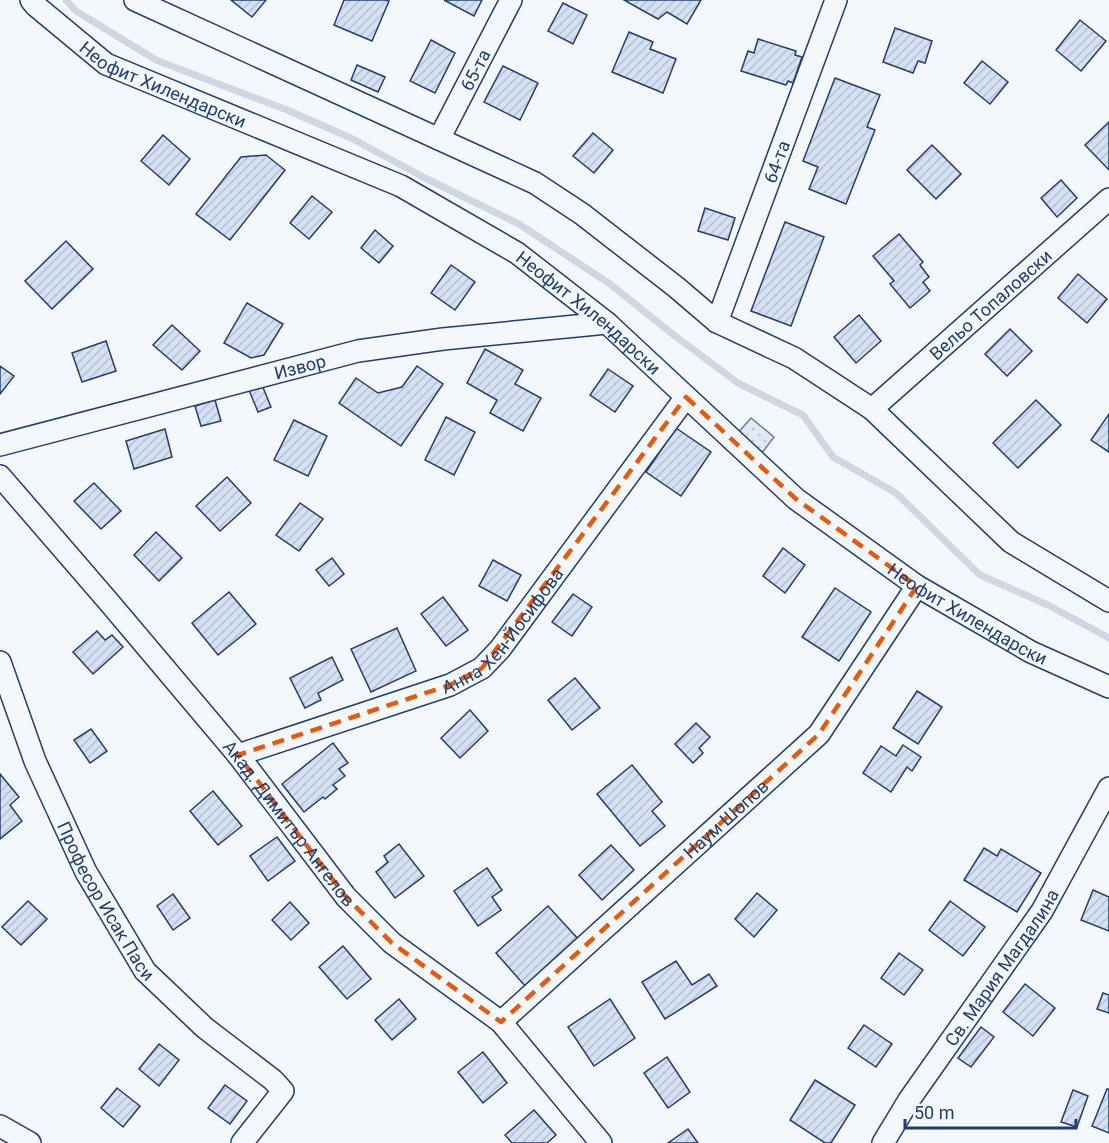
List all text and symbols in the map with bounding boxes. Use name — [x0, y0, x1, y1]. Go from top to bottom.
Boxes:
street label: Неофит Хилендарски — [76, 36, 250, 131]
street label: 65-та — [456, 46, 494, 94]
street label: 64-та — [759, 138, 794, 186]
street label: Вельо Топаловски — [925, 245, 1056, 364]
street label: Неофит Хилендарски — [512, 246, 665, 378]
street label: Извор — [272, 349, 328, 383]
street label: Неофит Хилендарски — [884, 558, 1051, 668]
street label: Анна Хен-Йосифова — [439, 563, 567, 697]
street label: Акад. Димитър Ангелов — [219, 736, 360, 911]
street label: Наум Шопов — [679, 775, 772, 862]
street label: Професор Исак Паси — [54, 818, 159, 985]
street label: Св. Мария Магдалина — [940, 885, 1062, 1050]
scale bar — [905, 1092, 1076, 1130]
text: 50 m — [914, 1102, 954, 1123]

